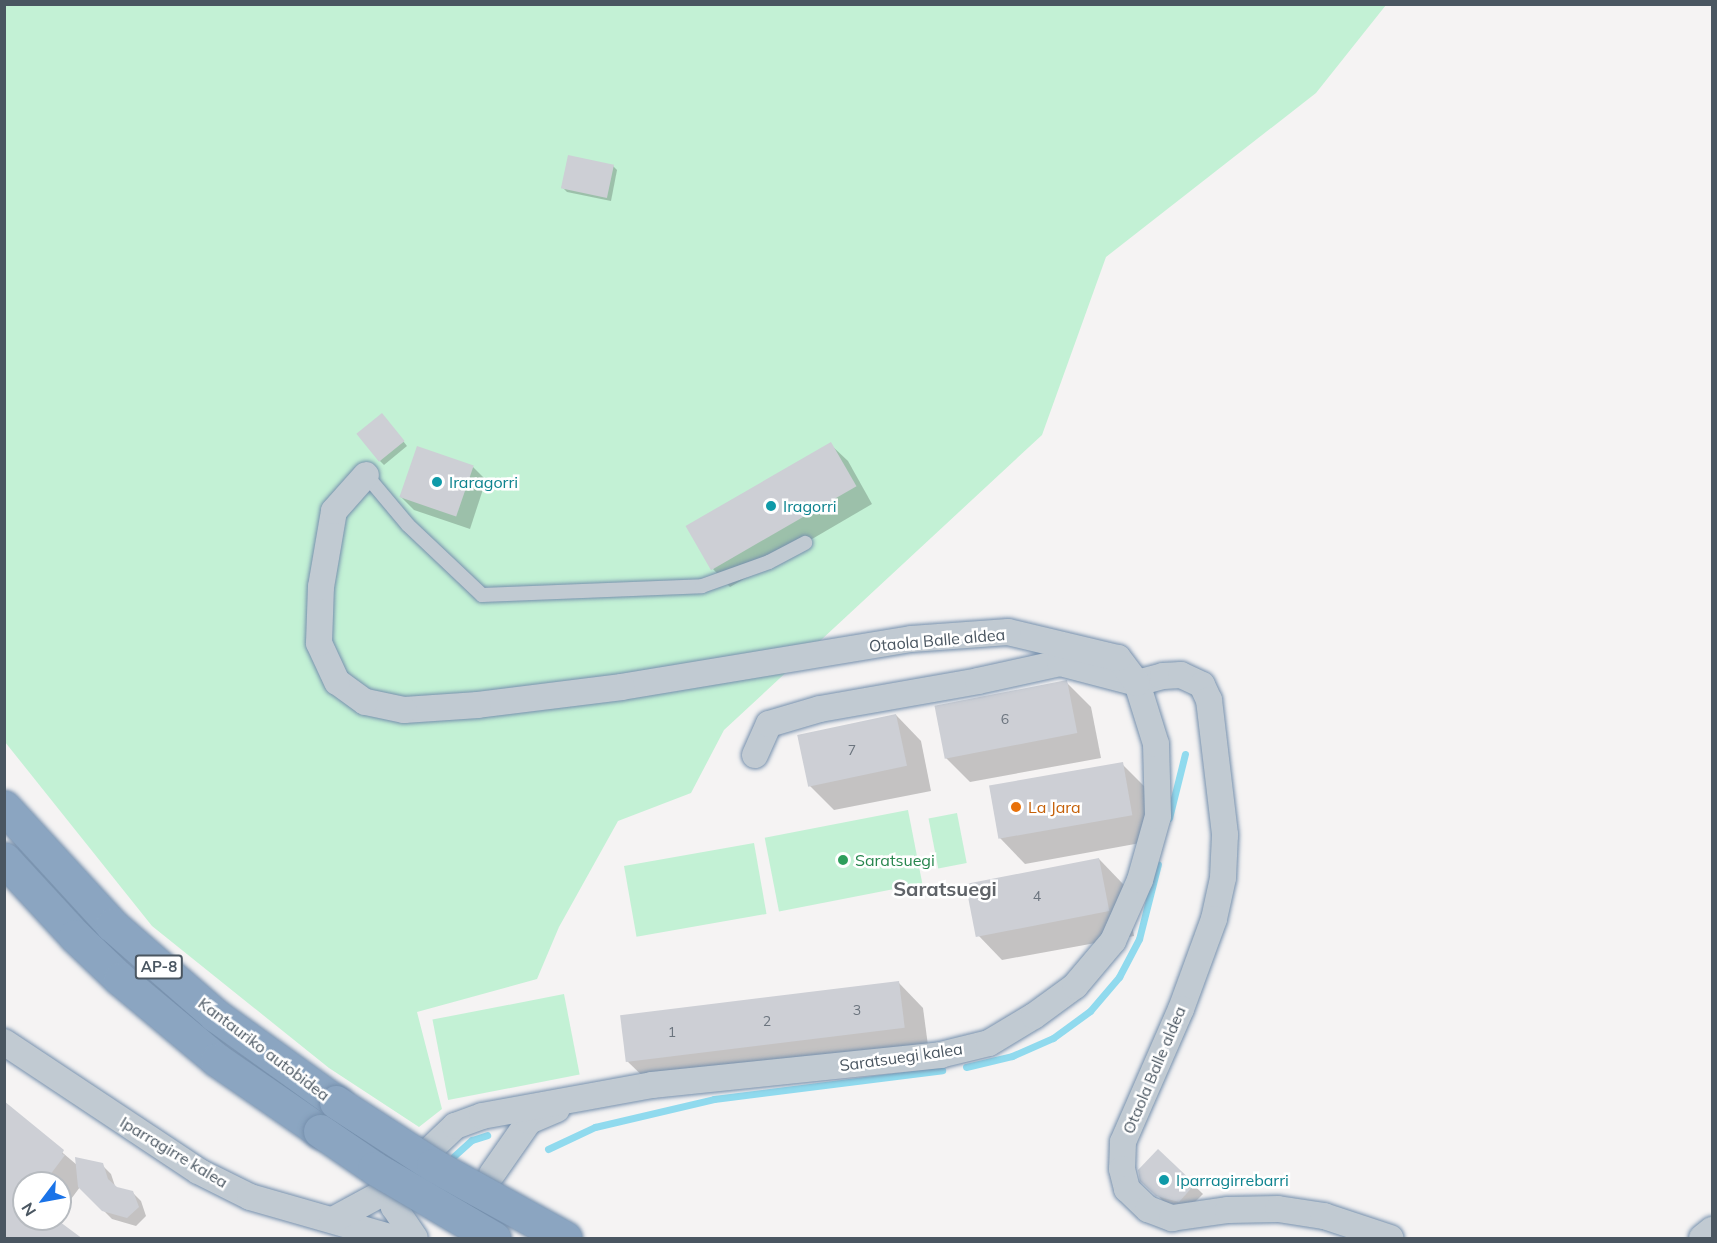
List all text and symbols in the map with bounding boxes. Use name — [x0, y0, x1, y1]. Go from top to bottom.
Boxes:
place label: Iraragorri — [449, 472, 518, 492]
marker: Iraragorri — [430, 475, 444, 489]
place label: Iragorri — [783, 496, 837, 516]
marker: Iragorri — [764, 499, 778, 513]
street label: Otaola Balle aldea — [868, 624, 1006, 656]
house number: 6 — [1001, 711, 1009, 727]
house number: 7 — [848, 742, 856, 758]
place label: La Jara — [1028, 797, 1081, 817]
marker: La Jara — [1009, 800, 1023, 814]
place label: Saratsuegi — [855, 850, 935, 870]
marker: Saratsuegi — [836, 853, 850, 867]
district label: Saratsuegi — [893, 876, 997, 900]
house number: 4 — [1033, 888, 1041, 904]
road number: AP-8 — [134, 955, 184, 979]
street label: Kantauriko autobidea — [195, 993, 333, 1105]
house number: 3 — [853, 1002, 861, 1018]
street label: Otaola Balle aldea — [1118, 1003, 1190, 1137]
house number: 2 — [763, 1013, 771, 1029]
house number: 1 — [668, 1024, 676, 1040]
street label: Saratsuegi kalea — [838, 1039, 964, 1075]
street label: Iparragirre kalea — [117, 1112, 231, 1192]
place label: Iparragirrebarri — [1176, 1170, 1289, 1190]
north arrow — [12, 1171, 72, 1231]
marker: Iparragirrebarri — [1157, 1173, 1171, 1187]
text: N — [17, 1199, 40, 1220]

